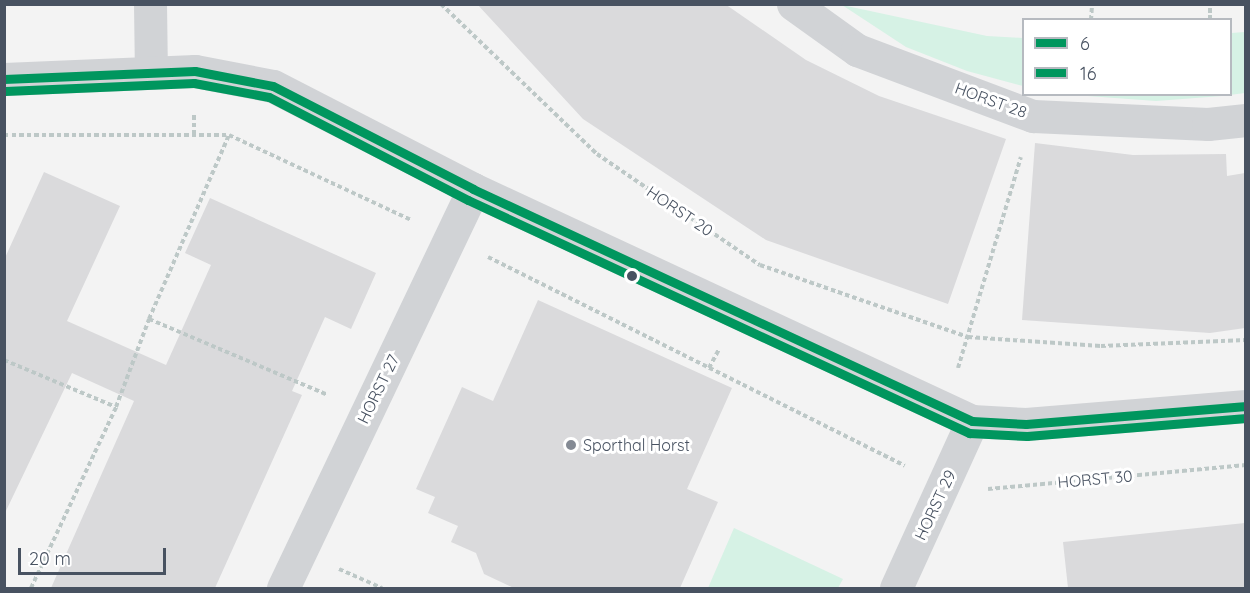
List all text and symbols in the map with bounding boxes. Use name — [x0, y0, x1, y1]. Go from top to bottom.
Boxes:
legend — [1022, 18, 1232, 96]
text: 6 — [1080, 32, 1090, 55]
text: 16 — [1080, 62, 1096, 85]
street label: HORST 28 — [952, 78, 1030, 122]
street label: HORST 20 — [643, 182, 717, 240]
unlabelled marker — [626, 270, 638, 282]
street label: HORST 27 — [353, 351, 403, 427]
place label: Sporthal Horst — [583, 435, 690, 455]
marker: Sporthal Horst — [564, 438, 578, 452]
street label: HORST 30 — [1057, 466, 1133, 492]
street label: HORST 29 — [910, 467, 960, 543]
scale bar — [21, 536, 170, 574]
text: 20 m — [29, 547, 71, 570]

